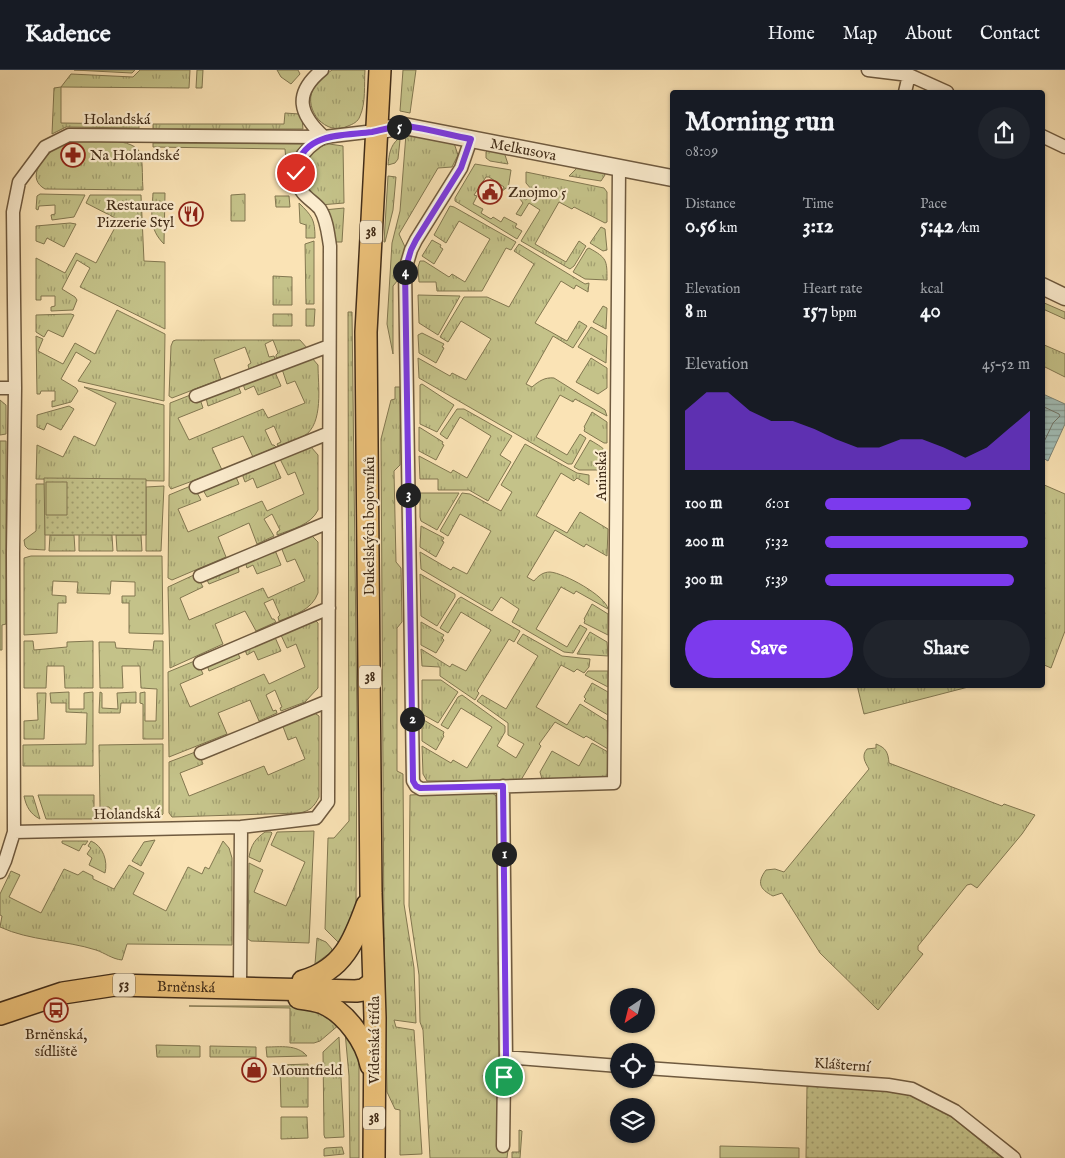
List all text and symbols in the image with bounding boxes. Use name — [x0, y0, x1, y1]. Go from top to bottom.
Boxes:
text: Kadence — [25, 19, 111, 50]
text: Home — [768, 23, 815, 46]
text: Map — [843, 23, 877, 46]
text: About — [905, 23, 952, 46]
text: Contact — [980, 23, 1040, 46]
text: Morning run — [685, 105, 835, 140]
button: share — [978, 107, 1030, 159]
street label: Holandská — [83, 110, 151, 129]
pin: 5 — [386, 114, 412, 140]
text: 5 — [397, 118, 402, 136]
street label: Melkusova — [489, 133, 559, 165]
pharmacy icon: Na Holandské — [60, 142, 86, 168]
text: 08:09 — [685, 142, 718, 162]
place label: Na Holandské — [90, 146, 180, 165]
pin — [275, 152, 317, 194]
icon: check — [282, 159, 310, 187]
public building icon: Znojmo 5 — [477, 179, 503, 205]
place label: Znojmo 5 — [508, 183, 567, 202]
text: Distance — [685, 195, 736, 213]
text: Time — [803, 195, 834, 213]
text: Pace — [920, 195, 947, 213]
place label: Restaurace Pizzerie Styl — [97, 196, 175, 232]
restaurant icon: Restaurace Pizzerie Styl — [178, 201, 204, 227]
text: 0.56 — [685, 213, 716, 240]
text: 3:12 — [803, 213, 834, 240]
text: 5:42 — [920, 213, 954, 240]
text: km — [716, 219, 738, 237]
text: /km — [954, 219, 980, 237]
road number: 38 — [360, 220, 382, 243]
pin: 4 — [392, 260, 418, 284]
text: 4 — [402, 263, 409, 281]
text: Elevation — [685, 280, 741, 298]
text: Heart rate — [803, 280, 862, 298]
text: kcal — [920, 280, 944, 298]
text: 8 — [685, 298, 693, 325]
text: 157 — [803, 298, 828, 325]
text: 40 — [920, 298, 941, 325]
text: m — [693, 304, 707, 322]
text: bpm — [828, 304, 857, 322]
text: Elevation — [685, 355, 748, 375]
text: 45–52 m — [982, 355, 1030, 375]
street label: Aninská — [592, 451, 611, 502]
street label: Dukelských bojovníků — [360, 456, 379, 595]
pin: 3 — [396, 482, 420, 508]
text: 3 — [406, 486, 411, 504]
text: 100 m — [685, 494, 722, 514]
text: 6:01 — [765, 494, 790, 514]
text: 200 m — [685, 532, 724, 552]
text: 5:32 — [765, 532, 789, 552]
text: 300 m — [685, 570, 723, 590]
text: 5:39 — [765, 570, 788, 590]
button: Save — [685, 620, 853, 678]
button: Share — [863, 620, 1030, 678]
road number: 38 — [359, 666, 381, 688]
pin: 2 — [400, 706, 424, 732]
text: 2 — [409, 710, 416, 728]
street label: Holandská — [93, 804, 161, 824]
pin: 1 — [492, 842, 516, 866]
text: 1 — [502, 845, 507, 863]
road number: 53 — [113, 974, 135, 996]
street label: Brněnská — [157, 977, 216, 997]
north arrow — [610, 988, 655, 1032]
map controls — [610, 988, 655, 1143]
street label: Vídeňská třída — [365, 995, 384, 1085]
bus stop icon: Brněnská, sídliště — [43, 997, 69, 1023]
place label: Brněnská, sídliště — [25, 1025, 87, 1061]
button: locate — [610, 1043, 655, 1088]
street label: Klášterní — [813, 1054, 872, 1077]
pin — [483, 1056, 525, 1098]
shop icon: Mountfield — [241, 1057, 267, 1083]
place label: Mountfield — [272, 1061, 344, 1080]
icon: arrive — [490, 1063, 518, 1091]
button: layers — [610, 1098, 655, 1143]
road number: 38 — [363, 1106, 385, 1130]

